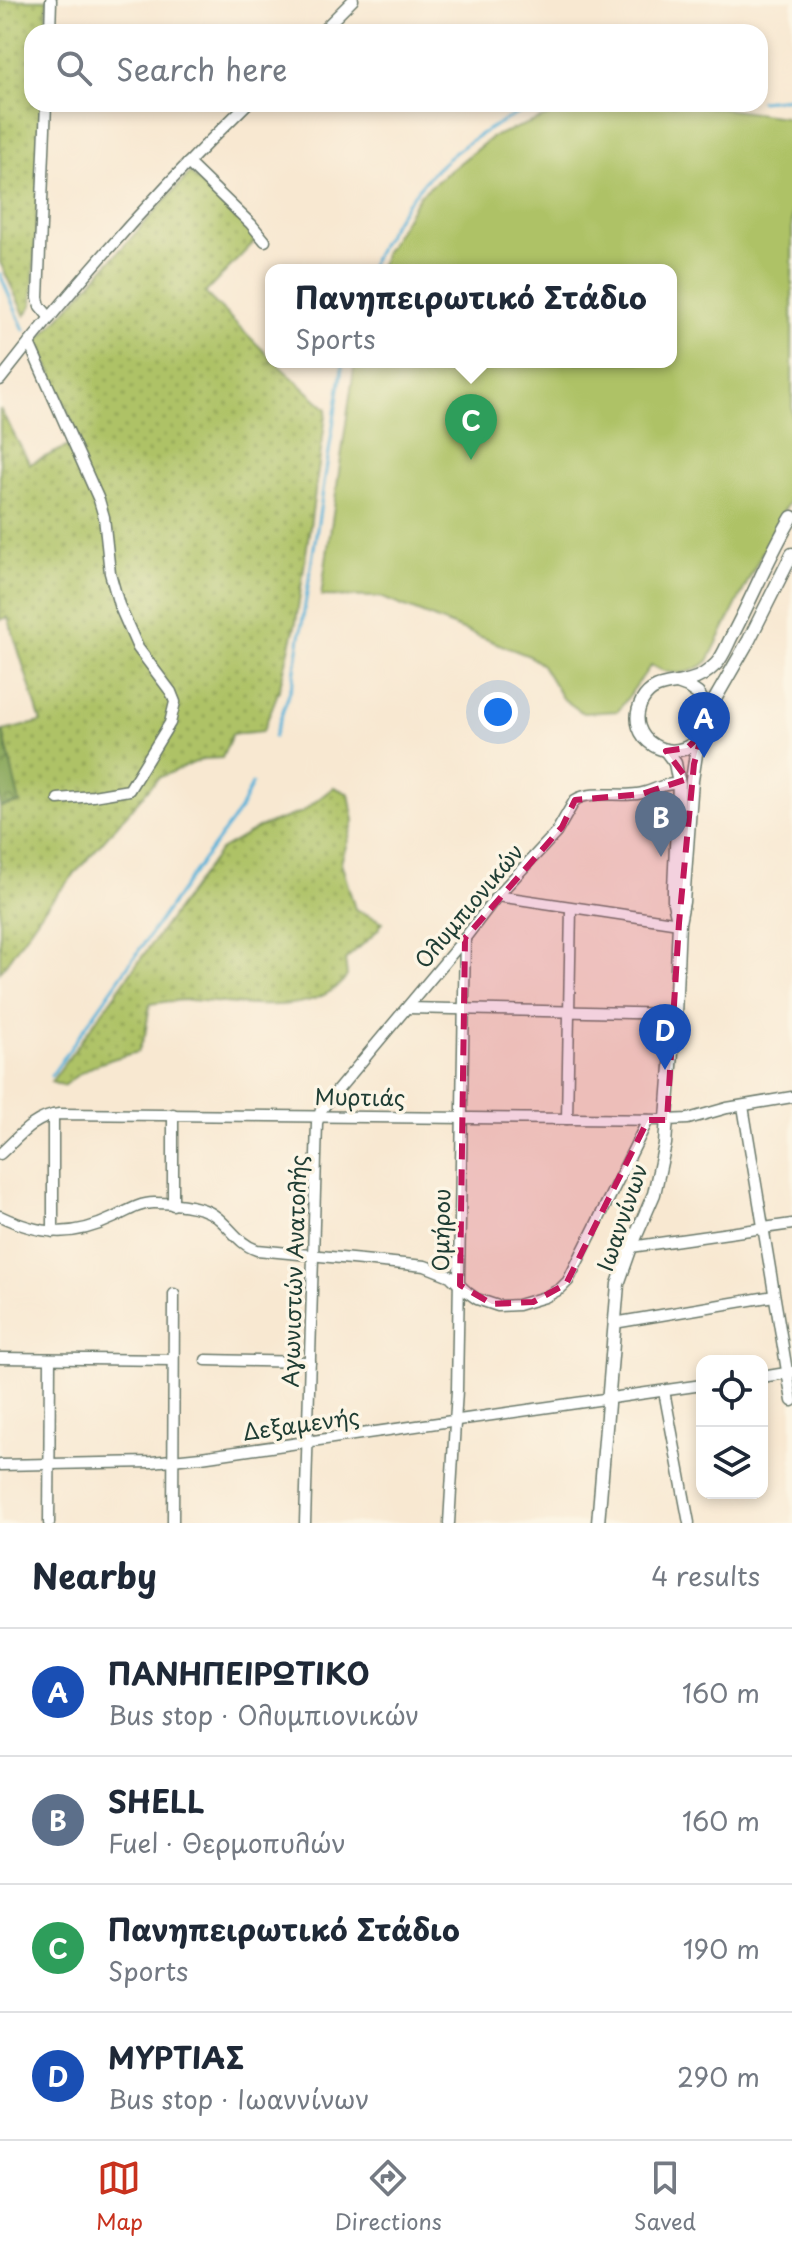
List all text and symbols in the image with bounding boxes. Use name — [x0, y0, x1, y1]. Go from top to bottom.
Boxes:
search box — [24, 24, 768, 112]
icon: search — [52, 46, 96, 90]
text: Search here — [116, 46, 288, 91]
popup — [265, 264, 677, 368]
text: Πανηπειρωτικό Στάδιο — [295, 274, 647, 319]
text: Sports — [295, 319, 375, 358]
pin: C — [445, 394, 497, 460]
your location — [478, 692, 518, 732]
pin: A — [678, 692, 730, 758]
pin: B — [635, 791, 687, 857]
street label: Ολυμπιονικών — [406, 835, 530, 975]
pin: D — [639, 1004, 691, 1070]
street label: Μυρτιάς — [314, 1079, 406, 1113]
street label: Αγωνιστών Ανατολής — [272, 1154, 314, 1388]
street label: Ιωαννίνων — [587, 1159, 655, 1275]
street label: Ομήρου — [423, 1188, 457, 1272]
map controls — [696, 1355, 768, 1499]
button: locate — [696, 1355, 768, 1427]
street label: Δεξαμενής — [240, 1398, 362, 1448]
button: layers — [696, 1427, 768, 1499]
text: Nearby — [32, 1549, 157, 1601]
text: 4 results — [651, 1556, 760, 1595]
text: ΠΑΝΗΠΕΙΡΩΤΙΚΟ — [108, 1650, 370, 1695]
text: A — [48, 1673, 68, 1712]
text: 160 m — [682, 1673, 760, 1712]
text: Bus stop · Ολυμπιονικών — [108, 1695, 419, 1734]
text: SHELL — [108, 1778, 205, 1823]
text: B — [49, 1801, 67, 1840]
text: 160 m — [682, 1801, 760, 1840]
text: Fuel · Θερμοπυλών — [108, 1823, 346, 1862]
text: Πανηπειρωτικό Στάδιο — [108, 1906, 460, 1951]
text: C — [48, 1929, 68, 1968]
text: 190 m — [683, 1929, 760, 1968]
text: Sports — [108, 1951, 188, 1990]
text: ΜΥΡΤΙΑΣ — [108, 2034, 244, 2079]
text: D — [48, 2057, 68, 2096]
text: 290 m — [677, 2057, 760, 2096]
text: Bus stop · Ιωαννίνων — [108, 2079, 369, 2118]
tab: Map — [96, 2156, 143, 2237]
tab: Directions — [335, 2156, 442, 2237]
tab: Saved — [634, 2156, 696, 2237]

